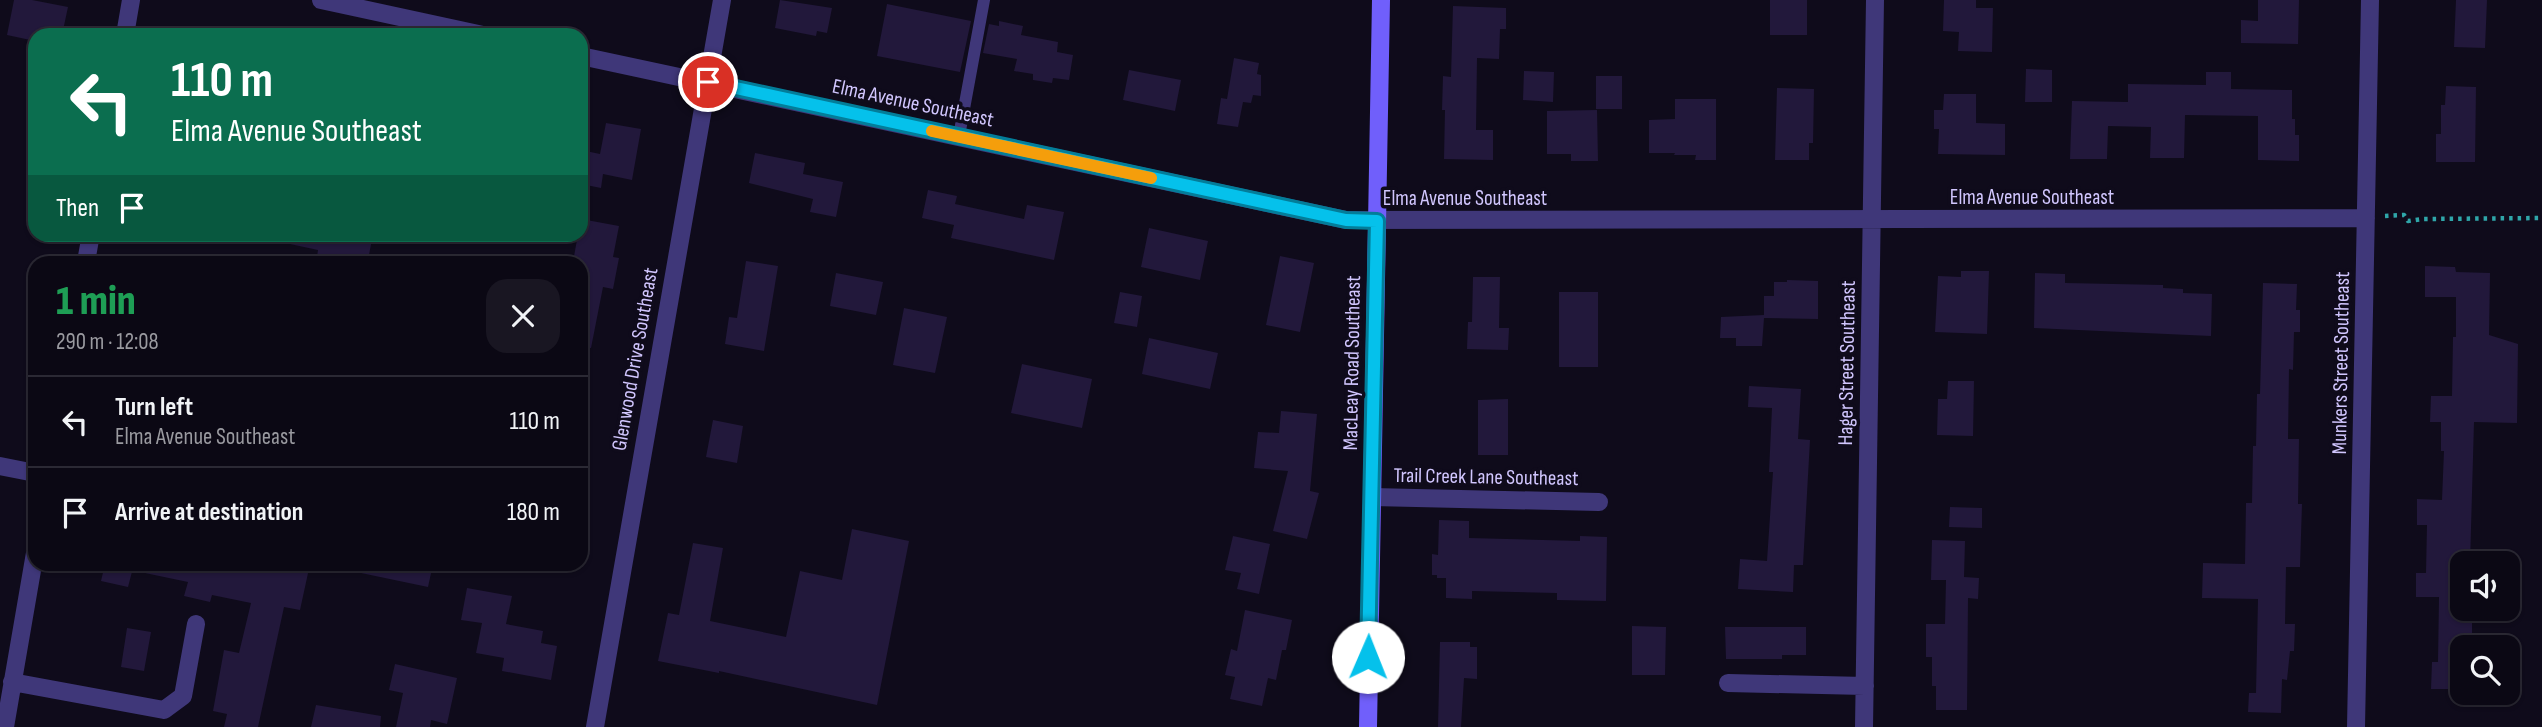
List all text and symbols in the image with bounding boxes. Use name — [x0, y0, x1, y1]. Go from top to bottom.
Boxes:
text: 110 m — [171, 52, 273, 111]
pin — [678, 52, 738, 112]
icon: left — [56, 56, 147, 147]
icon: arrive — [689, 63, 727, 101]
street label: Elma Avenue Southeast — [830, 74, 996, 132]
text: Elma Avenue Southeast — [171, 112, 422, 151]
street label: Elma Avenue Southeast — [1950, 185, 2114, 210]
street label: Elma Avenue Southeast — [1383, 186, 1547, 211]
icon: arrive — [113, 189, 151, 227]
text: Then — [56, 193, 99, 224]
street label: Glenwood Drive Southeast — [607, 266, 663, 452]
street label: Munkers Street Southeast — [2327, 271, 2355, 455]
street label: MacLeay Road Southeast — [1338, 275, 1366, 451]
text: 1 min — [56, 276, 136, 327]
button: close — [486, 279, 560, 353]
street label: Hager Street Southeast — [1833, 280, 1861, 446]
text: 290 m · 12:08 — [56, 328, 159, 356]
text: Turn left — [115, 392, 193, 423]
icon: left — [56, 403, 94, 441]
text: 110 m — [509, 406, 560, 437]
text: Elma Avenue Southeast — [115, 423, 295, 451]
street label: Trail Creek Lane Southeast — [1393, 463, 1579, 491]
icon: arrive — [56, 494, 94, 532]
text: Arrive at destination — [115, 497, 303, 528]
text: 180 m — [507, 497, 560, 528]
map controls — [2450, 551, 2520, 705]
button: sound — [2450, 551, 2520, 621]
position arrow — [1331, 620, 1405, 694]
button: search — [2450, 635, 2520, 705]

